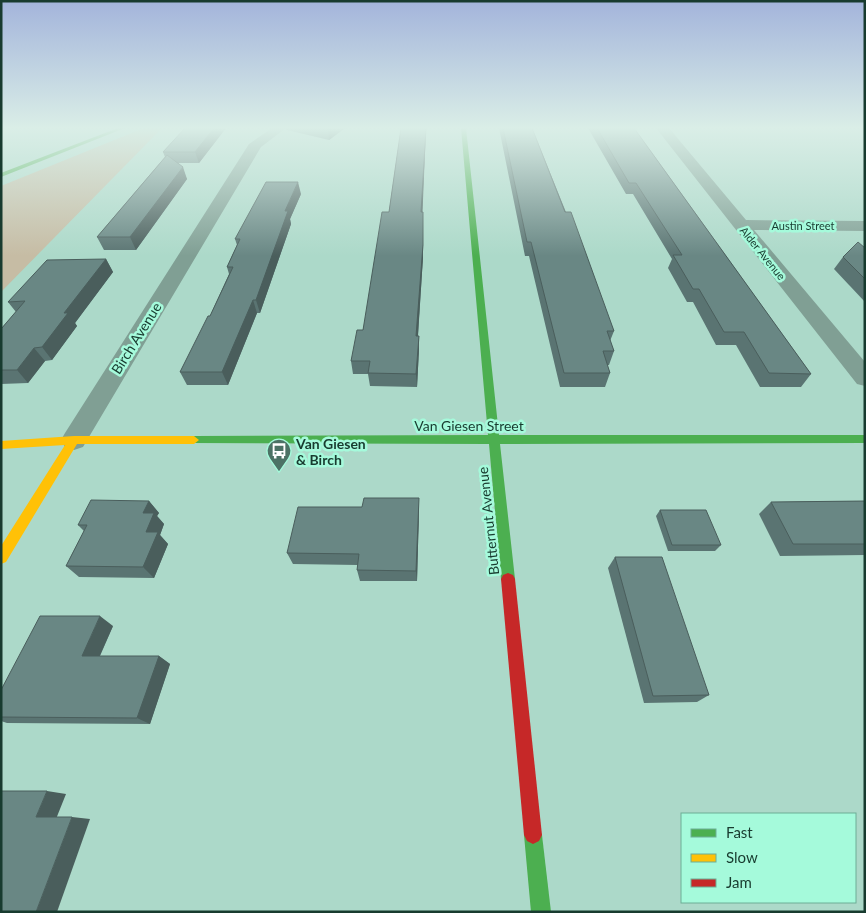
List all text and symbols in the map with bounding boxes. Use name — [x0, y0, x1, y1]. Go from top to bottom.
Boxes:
street label: Austin Street — [772, 219, 835, 232]
street label: Alder Avenue — [738, 224, 789, 282]
street label: Birch Avenue — [107, 299, 165, 377]
street label: Van Giesen Street — [414, 417, 524, 434]
place label: Van Giesen & Birch — [295, 435, 366, 468]
bus stop icon: Van Giesen & Birch — [266, 438, 292, 472]
street label: Butternut Avenue — [474, 466, 502, 576]
legend — [681, 813, 856, 903]
text: Fast — [726, 823, 753, 841]
text: Slow — [726, 848, 758, 866]
text: Jam — [726, 873, 752, 891]

